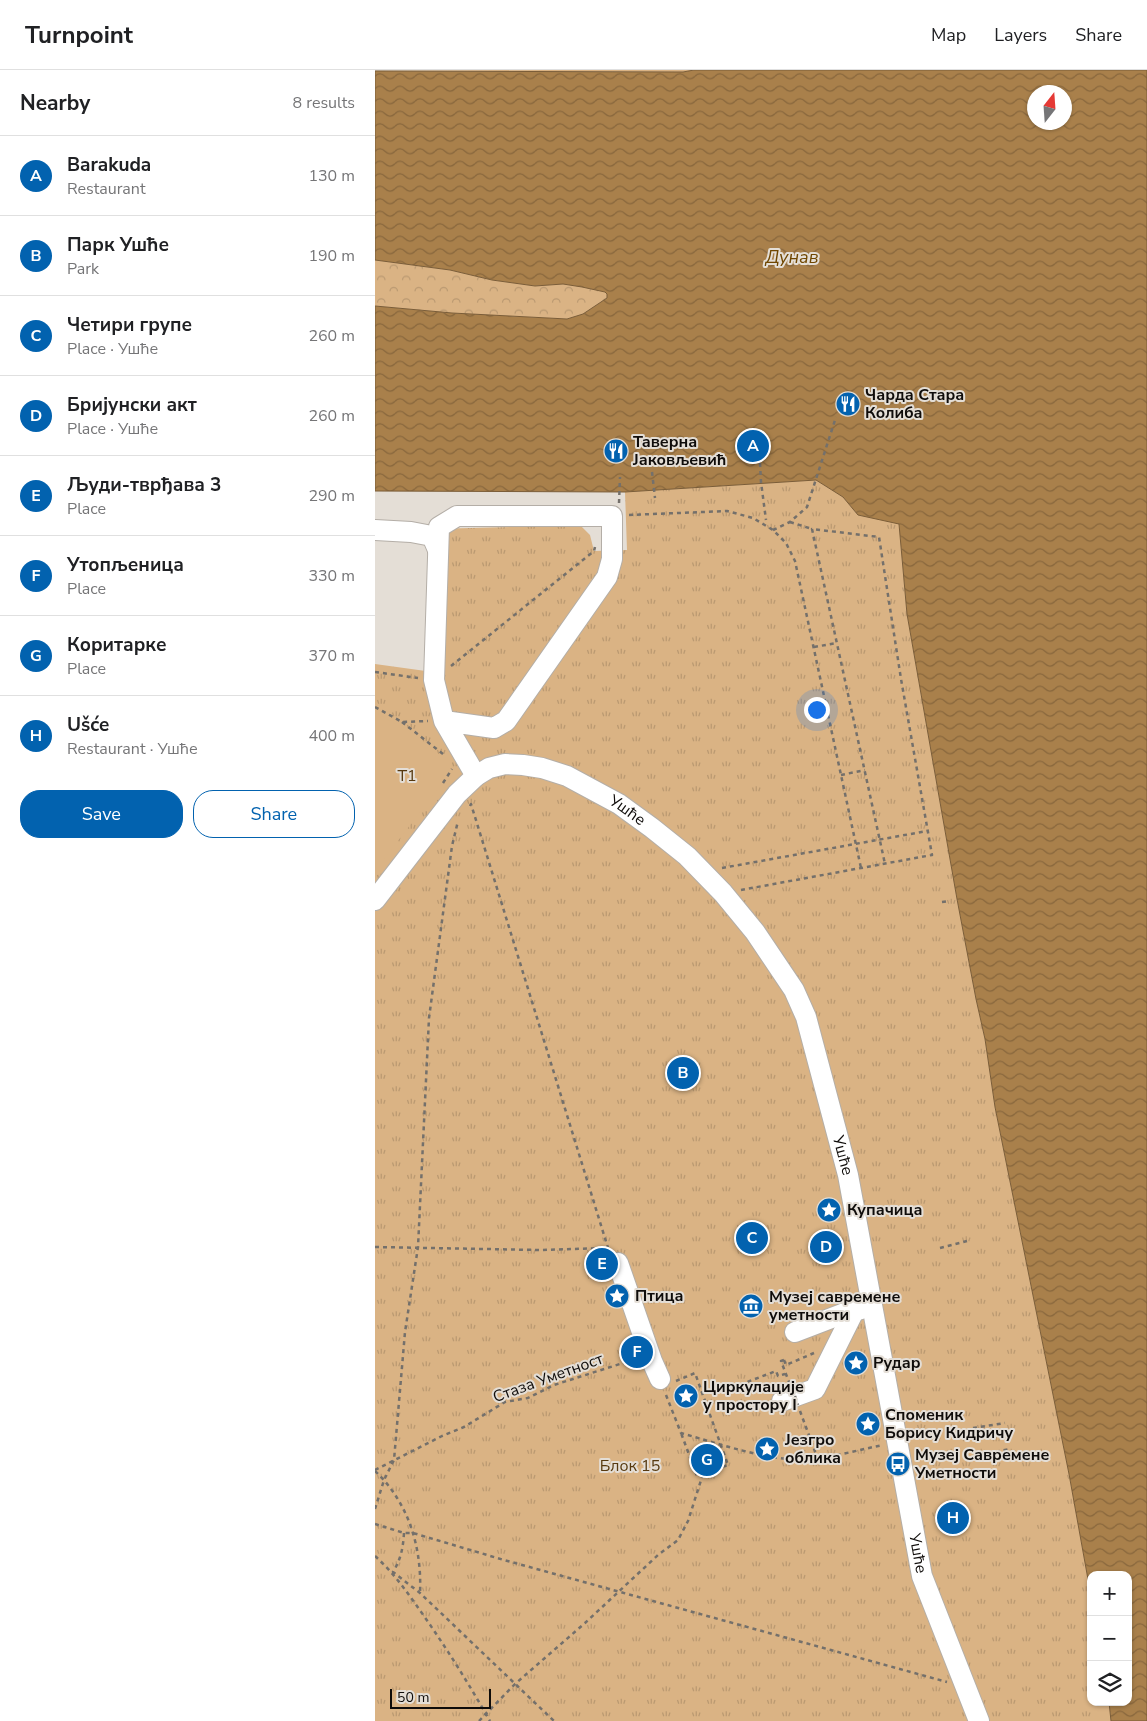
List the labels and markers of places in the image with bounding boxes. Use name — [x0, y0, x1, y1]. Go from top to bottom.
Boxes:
place label: Чарда Стара Колиба — [865, 384, 964, 424]
restaurant icon: Чарда Стара Колиба — [835, 391, 861, 417]
pin: A — [737, 427, 769, 465]
place label: Таверна Јаковљевић — [632, 431, 726, 471]
restaurant icon: Таверна Јаковљевић — [603, 438, 629, 464]
pin: B — [667, 1054, 699, 1092]
place icon: Купачица — [816, 1197, 842, 1223]
place label: Купачица — [847, 1199, 922, 1221]
pin: C — [736, 1219, 768, 1257]
pin: D — [810, 1228, 842, 1266]
pin: E — [586, 1245, 618, 1283]
place icon: Птица — [604, 1283, 630, 1309]
place label: Птица — [635, 1285, 683, 1307]
place label: Музеј савремене уметности — [769, 1286, 900, 1326]
museum icon: Музеј савремене уметности — [738, 1293, 764, 1319]
pin: F — [621, 1333, 653, 1371]
place icon: Рудар — [843, 1350, 869, 1376]
place label: Рудар — [873, 1352, 921, 1374]
place label: Циркулације у простору I — [703, 1376, 804, 1416]
place icon: Циркулације у простору I — [673, 1383, 699, 1409]
place label: Споменик Борису Кидричу — [885, 1404, 1013, 1444]
place icon: Споменик Борису Кидричу — [855, 1411, 881, 1437]
place label: Језгро облика — [784, 1429, 841, 1469]
place icon: Језгро облика — [754, 1436, 780, 1462]
pin: G — [691, 1441, 723, 1479]
place label: Музеј Савремене Уметности — [914, 1444, 1049, 1484]
bus stop icon: Музеј Савремене Уметности — [885, 1451, 911, 1477]
pin: H — [937, 1499, 969, 1537]

